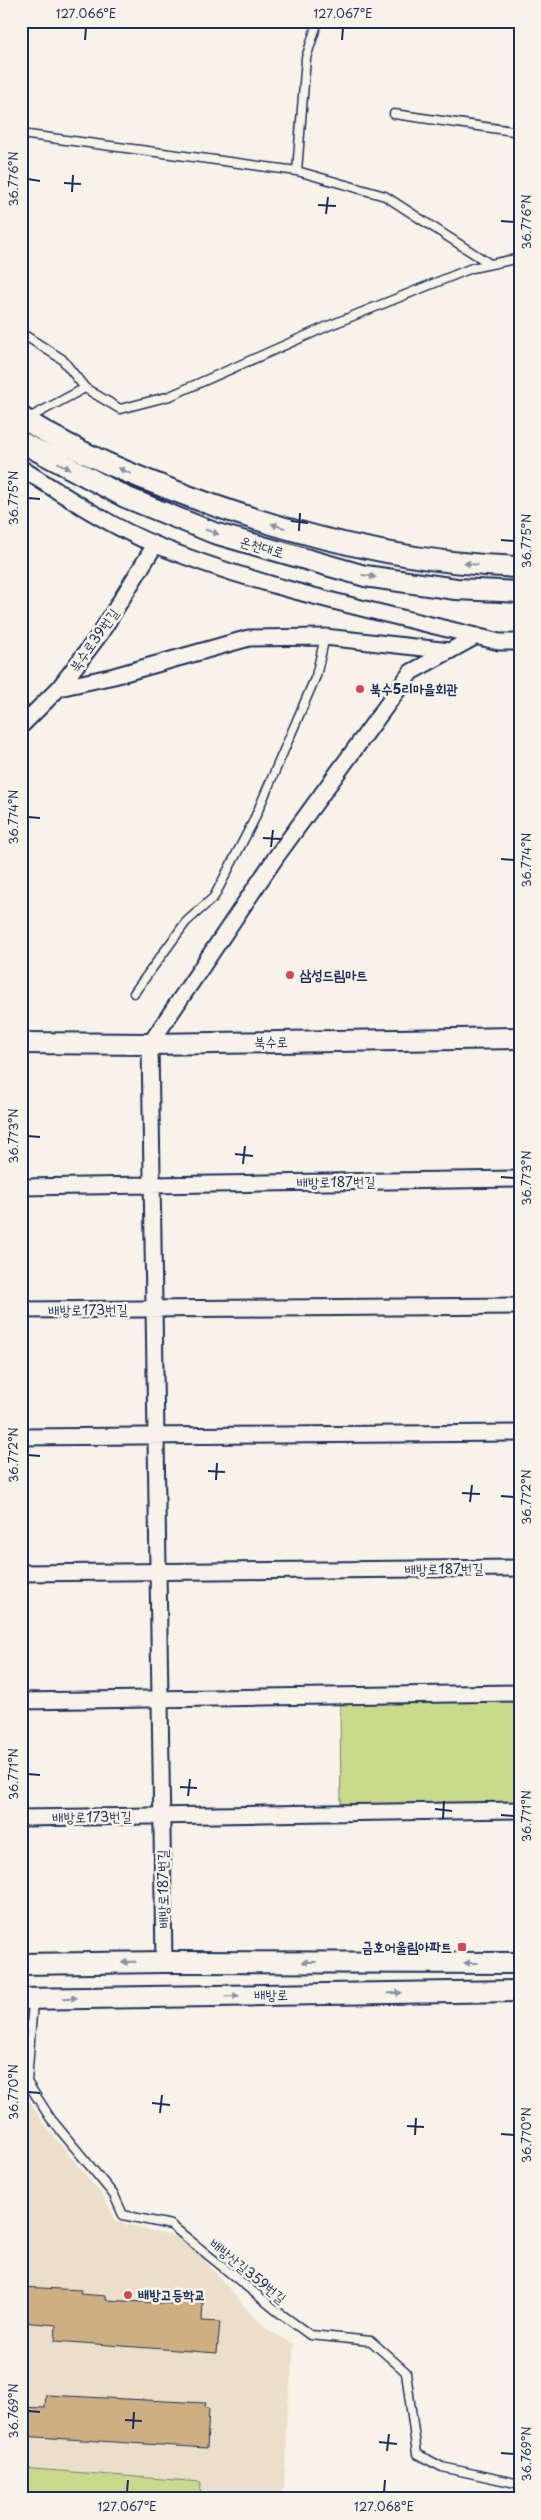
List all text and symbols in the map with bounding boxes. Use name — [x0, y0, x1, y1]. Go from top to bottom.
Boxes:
text: 127.066°E — [56, 4, 116, 22]
text: 127.067°E — [313, 4, 373, 22]
text: 36.776°N — [4, 151, 22, 207]
text: 36.776°N — [517, 194, 535, 250]
one-way arrow — [57, 462, 71, 470]
one-way arrow — [118, 467, 132, 475]
text: 36.775°N — [4, 471, 22, 525]
text: 36.775°N — [517, 514, 535, 568]
one-way arrow — [270, 521, 285, 529]
one-way arrow — [205, 528, 220, 536]
street label: 온천대로 — [238, 530, 287, 563]
one-way arrow — [463, 560, 479, 568]
one-way arrow — [361, 573, 377, 581]
street label: 북수로39번길 — [64, 603, 124, 676]
place label: 북수5리마을회관 — [370, 678, 459, 699]
marker: 북수5리마을회관 — [354, 683, 366, 695]
text: 36.774°N — [4, 790, 22, 844]
text: 36.774°N — [517, 833, 535, 887]
place label: 삼성드림마트 — [299, 964, 368, 985]
marker: 삼성드림마트 — [284, 969, 296, 981]
street label: 북수로 — [254, 1031, 288, 1052]
text: 36.773°N — [4, 1108, 22, 1164]
text: 36.773°N — [517, 1150, 535, 1206]
street label: 배방로187번길 — [296, 1170, 376, 1193]
street label: 배방로173번길 — [48, 1298, 129, 1321]
text: 36.772°N — [4, 1427, 22, 1483]
text: 36.772°N — [517, 1469, 535, 1525]
street label: 배방로187번길 — [404, 1557, 484, 1580]
text: 36.771°N — [4, 1748, 22, 1800]
text: 36.771°N — [517, 1790, 535, 1842]
street label: 배방로173번길 — [52, 1805, 133, 1828]
street label: 배방로187번길 — [151, 1849, 174, 1929]
place label: 금호어울림아파트 — [362, 1936, 452, 1957]
marker: 금호어울림아파트 — [456, 1941, 468, 1953]
one-way arrow — [120, 1958, 136, 1966]
one-way arrow — [300, 1958, 316, 1966]
one-way arrow — [463, 1959, 479, 1967]
street label: 배방로 — [254, 1984, 288, 2005]
one-way arrow — [387, 1989, 403, 1997]
one-way arrow — [225, 1992, 241, 2000]
one-way arrow — [62, 1994, 78, 2002]
text: 36.770°N — [4, 2064, 22, 2120]
text: 36.770°N — [517, 2107, 535, 2163]
street label: 배방산길359번길 — [205, 2233, 292, 2309]
place label: 배방고등학교 — [138, 2284, 206, 2305]
marker: 배방고등학교 — [122, 2289, 134, 2301]
text: 36.769°N — [4, 2383, 22, 2439]
text: 36.769°N — [517, 2426, 535, 2482]
text: 127.067°E — [97, 2497, 157, 2515]
text: 127.068°E — [354, 2497, 414, 2515]

